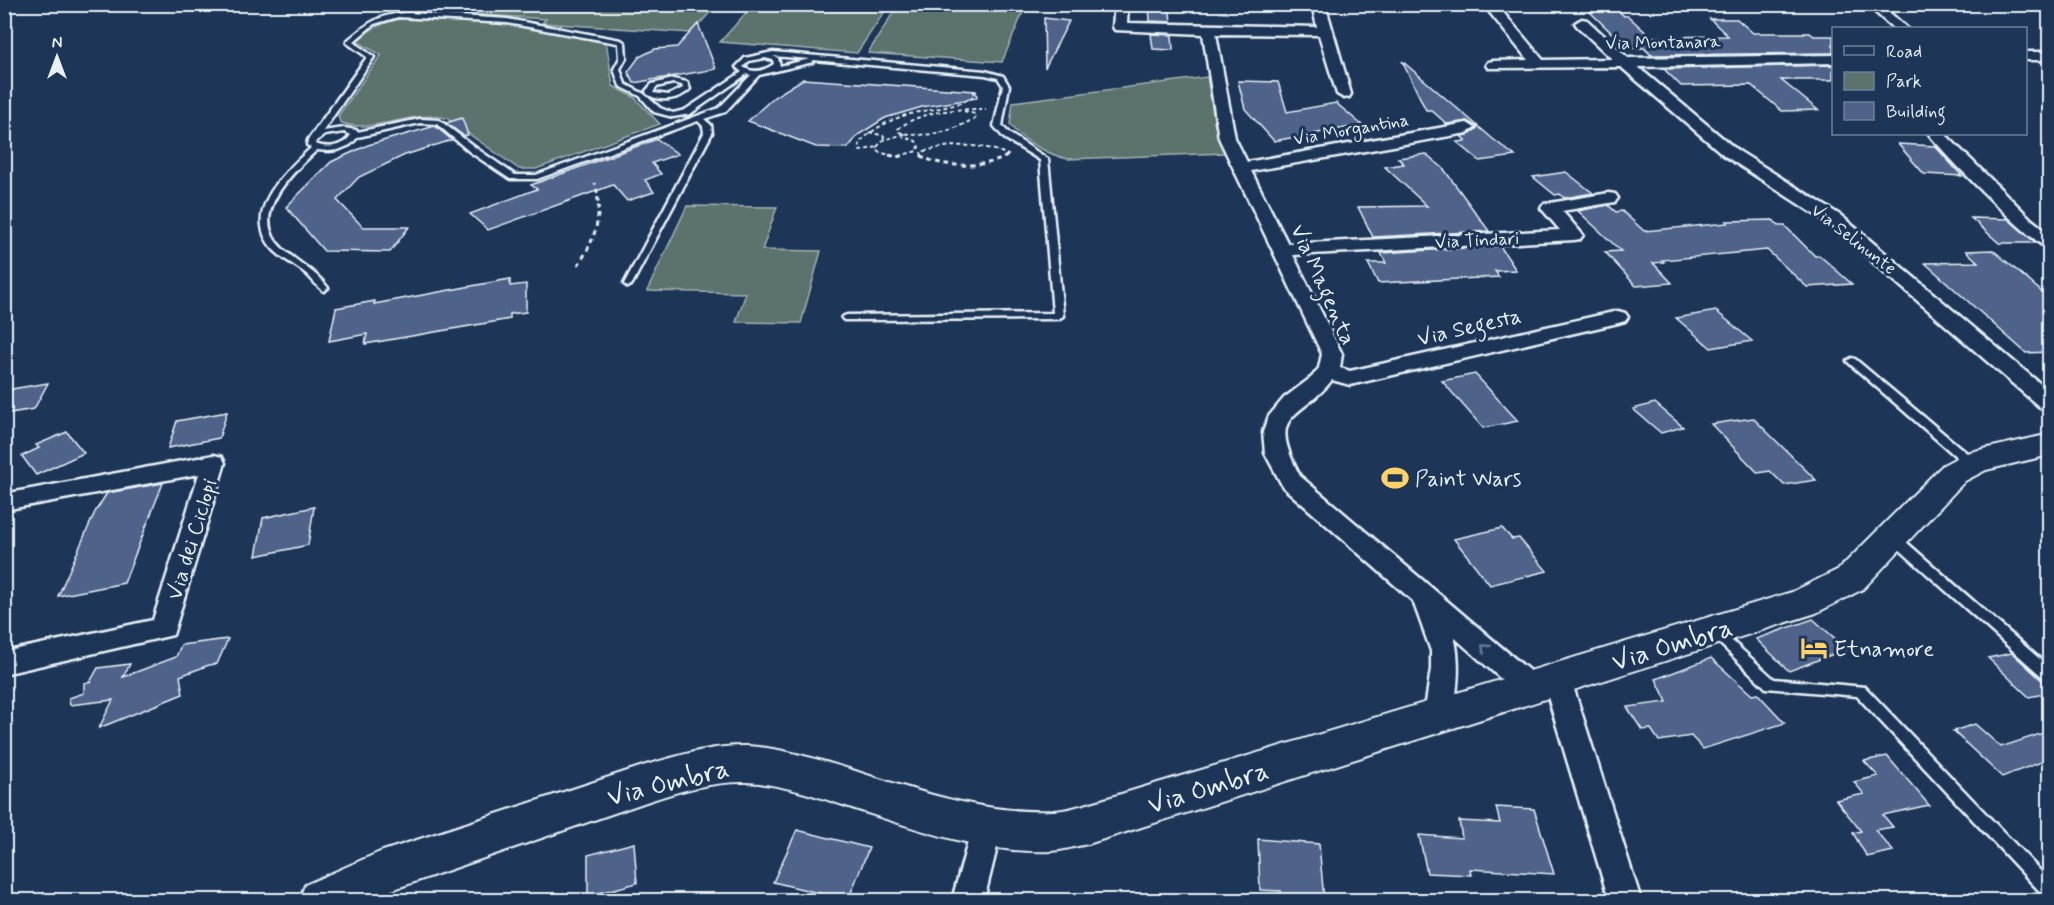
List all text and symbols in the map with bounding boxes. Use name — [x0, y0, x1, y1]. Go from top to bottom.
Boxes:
north arrow — [27, 27, 87, 87]
legend — [1832, 27, 2027, 135]
street label: Via Montanara — [1605, 30, 1721, 56]
text: N — [52, 33, 62, 54]
text: Road — [1886, 40, 1922, 64]
text: Park — [1886, 70, 1922, 94]
text: Building — [1886, 100, 1946, 126]
street label: Via Morgantina — [1292, 108, 1411, 153]
street label: Via Selinunte — [1806, 199, 1901, 281]
street label: Via Magenta — [1280, 220, 1361, 351]
street label: Via Tindari — [1434, 227, 1520, 255]
street label: Via Segesta — [1415, 302, 1525, 356]
sports icon: Paint Wars — [1380, 463, 1410, 493]
place label: Paint Wars — [1415, 466, 1522, 494]
street label: Via dei Ciclopi — [161, 476, 225, 604]
street label: Via Ombra — [1608, 610, 1737, 680]
hotel icon: Etnamore — [1799, 633, 1829, 663]
place label: Etnamore — [1834, 636, 1934, 664]
one-way arrow — [1481, 645, 1492, 656]
street label: Via Ombra — [604, 751, 733, 815]
street label: Via Ombra — [1144, 753, 1273, 823]

